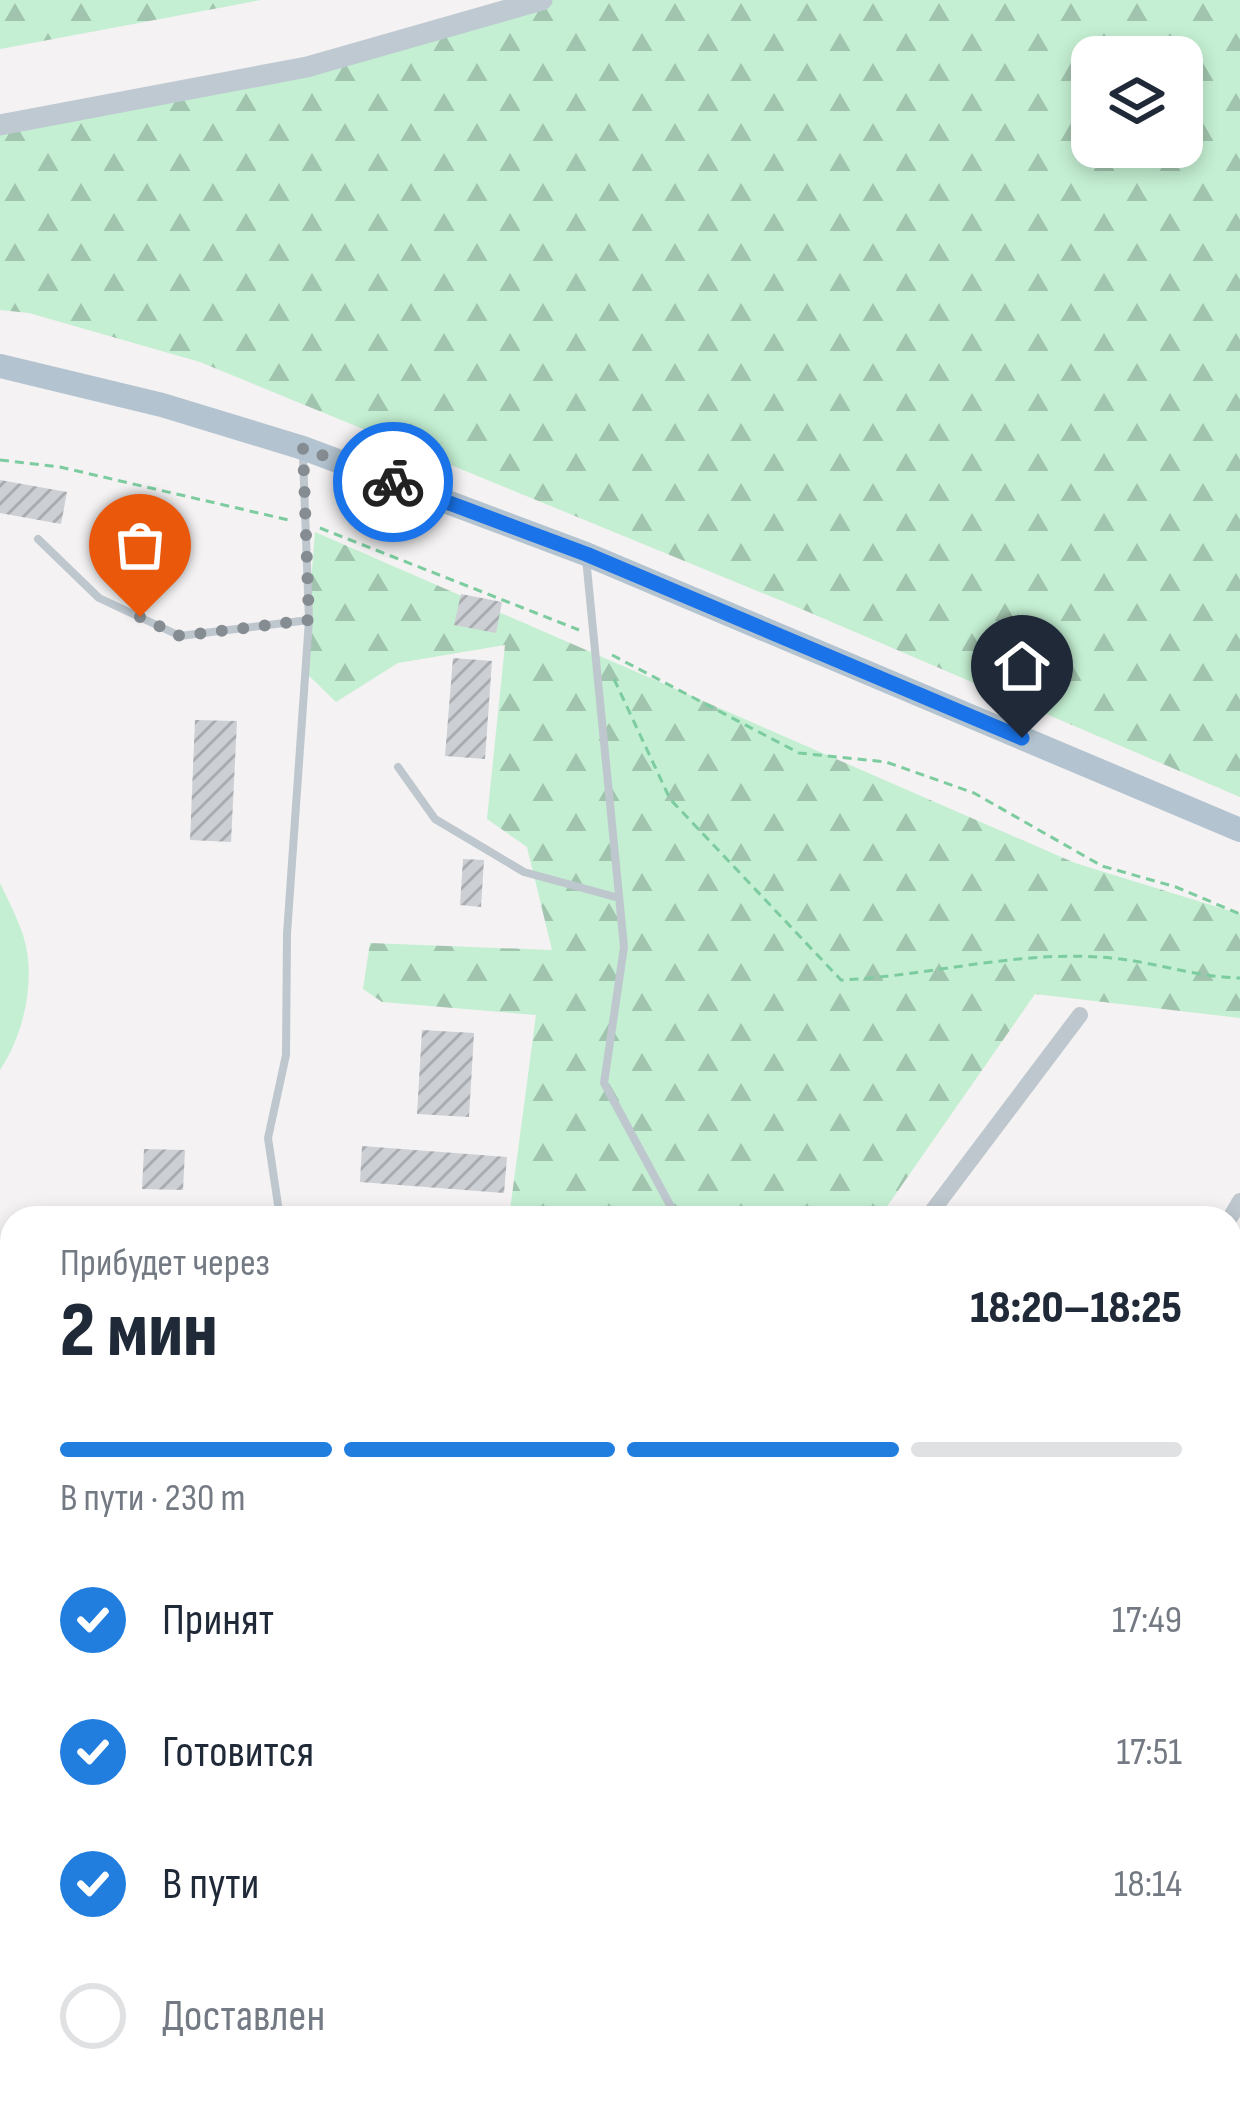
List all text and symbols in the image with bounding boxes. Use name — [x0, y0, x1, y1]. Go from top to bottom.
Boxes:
map controls — [1071, 36, 1203, 168]
button: layers — [1071, 36, 1203, 168]
courier — [333, 422, 453, 542]
icon: bike — [360, 449, 426, 515]
pin — [89, 494, 191, 617]
icon: bag — [107, 512, 173, 578]
pin — [971, 615, 1073, 738]
icon: home — [989, 633, 1055, 699]
text: Прибудет через — [60, 1240, 270, 1287]
text: 18:20–18:25 — [970, 1281, 1182, 1336]
text: 2 мин — [60, 1285, 218, 1378]
text: В пути · 230 m — [60, 1475, 246, 1522]
icon: check — [60, 1587, 126, 1653]
text: Принят — [162, 1593, 274, 1648]
text: 17:49 — [1112, 1597, 1182, 1644]
icon: check — [60, 1719, 126, 1785]
text: Готовится — [162, 1725, 314, 1780]
text: 17:51 — [1116, 1729, 1182, 1776]
icon: check — [60, 1851, 126, 1917]
text: В пути — [162, 1857, 259, 1912]
text: 18:14 — [1114, 1861, 1182, 1908]
text: Доставлен — [162, 1989, 325, 2044]

